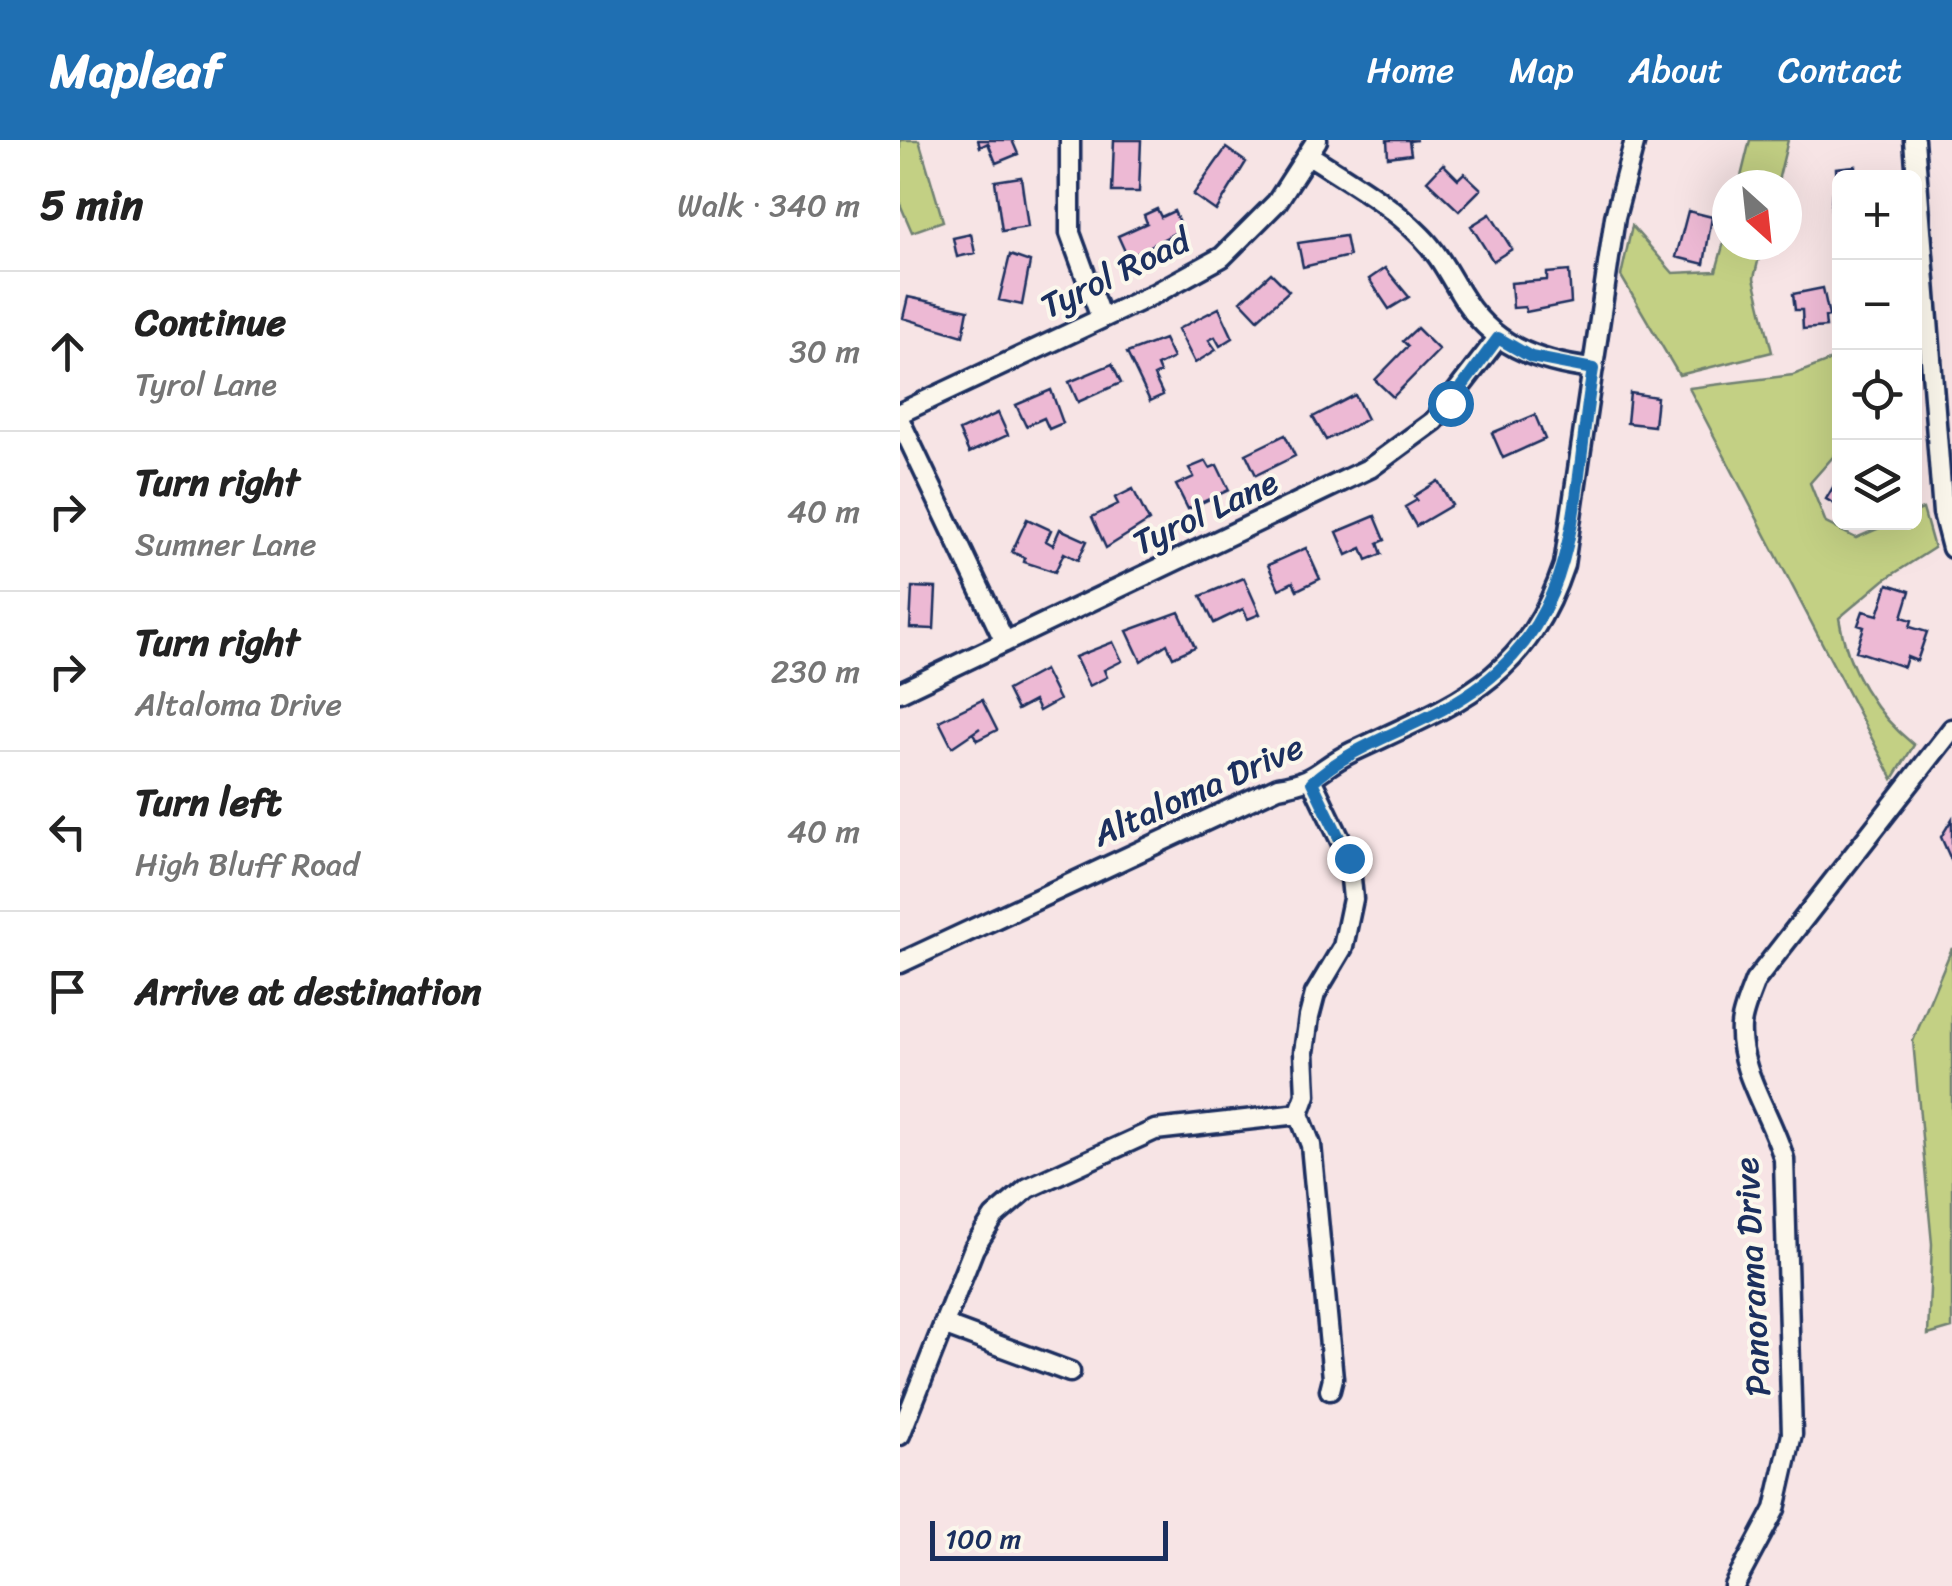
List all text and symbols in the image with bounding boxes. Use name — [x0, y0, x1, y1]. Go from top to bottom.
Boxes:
text: Mapleaf — [50, 28, 222, 113]
text: Home — [1367, 39, 1454, 101]
text: Map — [1509, 39, 1574, 101]
text: About — [1629, 39, 1723, 101]
text: Contact — [1778, 39, 1902, 101]
text: 5 min — [40, 168, 143, 242]
north arrow — [1712, 170, 1802, 260]
map controls — [1832, 170, 1922, 530]
button: + — [1832, 170, 1922, 260]
text: Walk · 340 m — [677, 177, 860, 234]
street label: Tyrol Road — [1029, 209, 1203, 336]
button: − — [1832, 260, 1922, 350]
text: Continue — [135, 289, 286, 356]
text: 30 m — [789, 323, 860, 380]
icon: ahead — [40, 324, 95, 379]
button: locate — [1832, 350, 1922, 440]
text: Tyrol Lane — [135, 356, 277, 413]
route start — [1428, 381, 1474, 427]
button: layers — [1832, 440, 1922, 530]
text: Turn right — [135, 449, 300, 516]
street label: Tyrol Lane — [1122, 451, 1289, 573]
text: 40 m — [787, 483, 860, 540]
icon: right — [40, 484, 95, 539]
text: Sumner Lane — [135, 516, 317, 573]
text: Turn right — [135, 609, 300, 676]
text: 230 m — [771, 643, 860, 700]
icon: right — [40, 644, 95, 699]
text: Altaloma Drive — [135, 676, 342, 733]
street label: Altaloma Drive — [1081, 716, 1314, 865]
text: Turn left — [135, 769, 281, 836]
text: 40 m — [787, 803, 860, 860]
icon: left — [40, 804, 95, 859]
text: High Bluff Road — [135, 836, 359, 893]
route end — [1327, 836, 1373, 882]
text: Arrive at destination — [135, 958, 482, 1025]
icon: arrive — [40, 964, 95, 1019]
street label: Panorama Drive — [1715, 1156, 1789, 1398]
text: 100 m — [945, 1514, 1021, 1563]
scale bar — [930, 1516, 1168, 1560]

